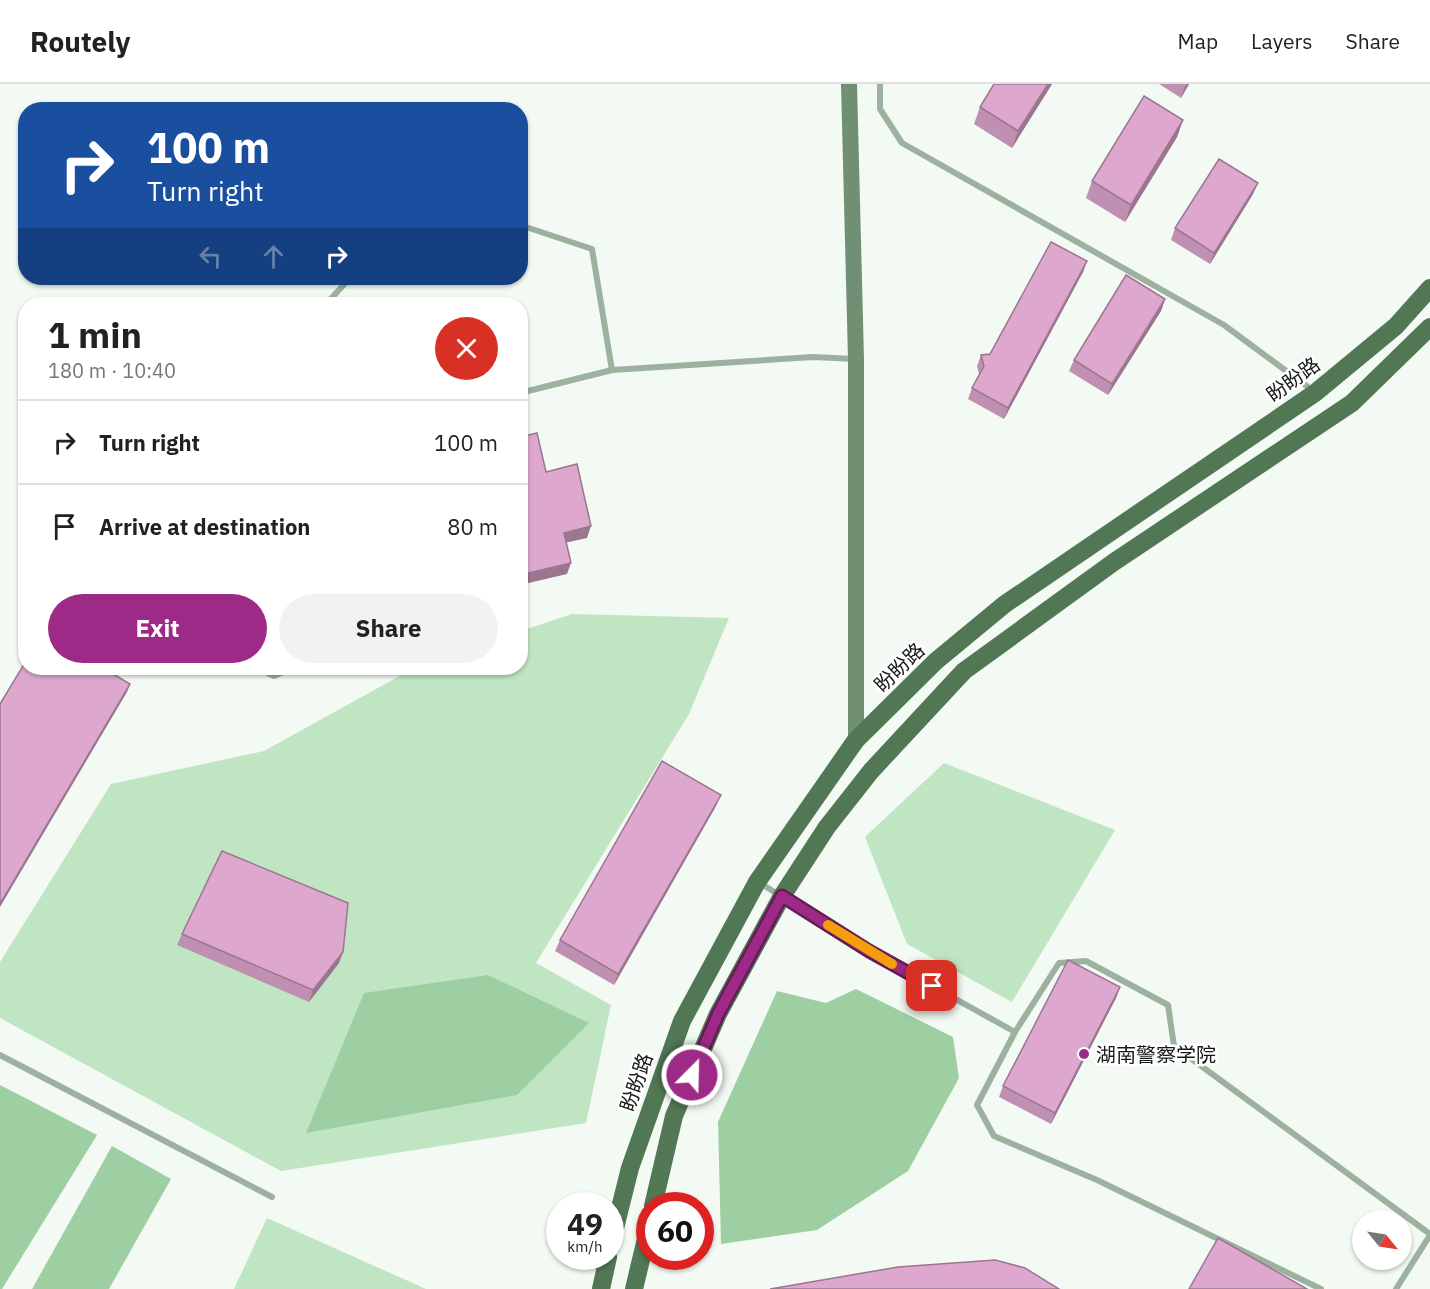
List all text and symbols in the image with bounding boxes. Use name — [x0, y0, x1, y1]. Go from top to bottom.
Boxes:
text: Routely — [30, 23, 131, 60]
text: Map — [1178, 27, 1218, 55]
text: Layers — [1251, 27, 1313, 55]
text: Share — [1346, 27, 1400, 55]
text: 100 m — [147, 120, 270, 175]
icon: right — [48, 126, 126, 204]
text: Turn right — [147, 173, 264, 208]
icon: left — [194, 240, 227, 273]
icon: ahead — [257, 240, 290, 273]
icon: right — [320, 240, 353, 273]
text: 1 min — [48, 311, 142, 358]
button: close — [435, 317, 498, 380]
street label: 盼盼路 — [1261, 350, 1325, 408]
text: 180 m · 10:40 — [48, 357, 176, 384]
icon: right — [48, 426, 81, 459]
text: Turn right — [99, 428, 200, 457]
text: 100 m — [434, 428, 498, 457]
icon: arrive — [48, 510, 81, 543]
text: Arrive at destination — [99, 512, 310, 541]
text: 80 m — [447, 512, 498, 541]
button: Exit — [48, 594, 267, 663]
button: Share — [279, 594, 498, 663]
street label: 盼盼路 — [868, 636, 930, 698]
pin — [906, 960, 957, 1011]
icon: arrive — [915, 969, 948, 1002]
place label: 湖南警察学院 — [1096, 1041, 1216, 1068]
position arrow — [660, 1043, 724, 1107]
marker: 湖南警察学院 — [1077, 1047, 1091, 1061]
street label: 盼盼路 — [613, 1049, 659, 1115]
speed limit sign: 60 — [636, 1192, 714, 1270]
text: 49 — [567, 1204, 603, 1243]
north arrow — [1352, 1210, 1412, 1270]
map controls — [1352, 1210, 1412, 1270]
text: km/h — [567, 1237, 603, 1256]

